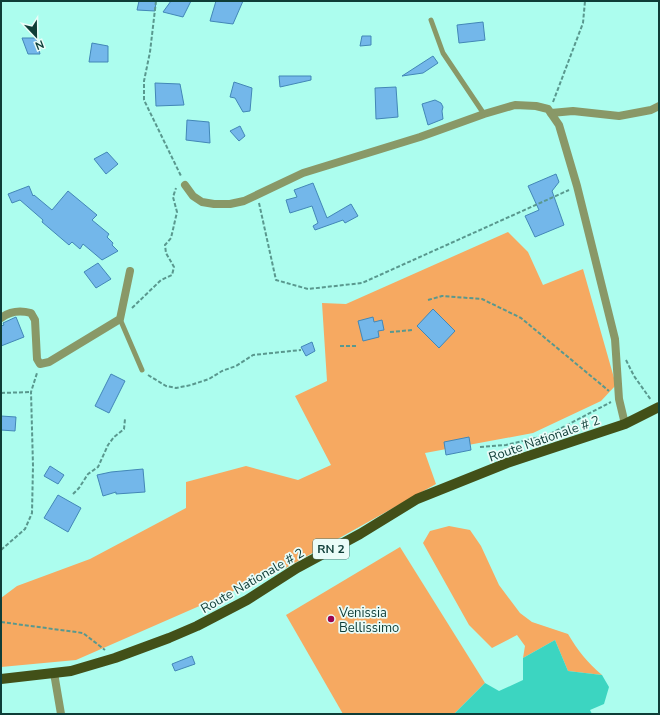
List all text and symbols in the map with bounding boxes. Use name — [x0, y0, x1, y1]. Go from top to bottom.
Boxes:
north arrow — [16, 16, 56, 56]
text: N — [33, 36, 46, 53]
street label: Route Nationale # 2 — [486, 411, 602, 466]
road number: RN 2 — [313, 539, 349, 559]
street label: Route Nationale # 2 — [198, 544, 307, 618]
place label: Venissia Bellissimo — [338, 604, 399, 637]
marker: Venissia Bellissimo — [326, 614, 336, 624]

